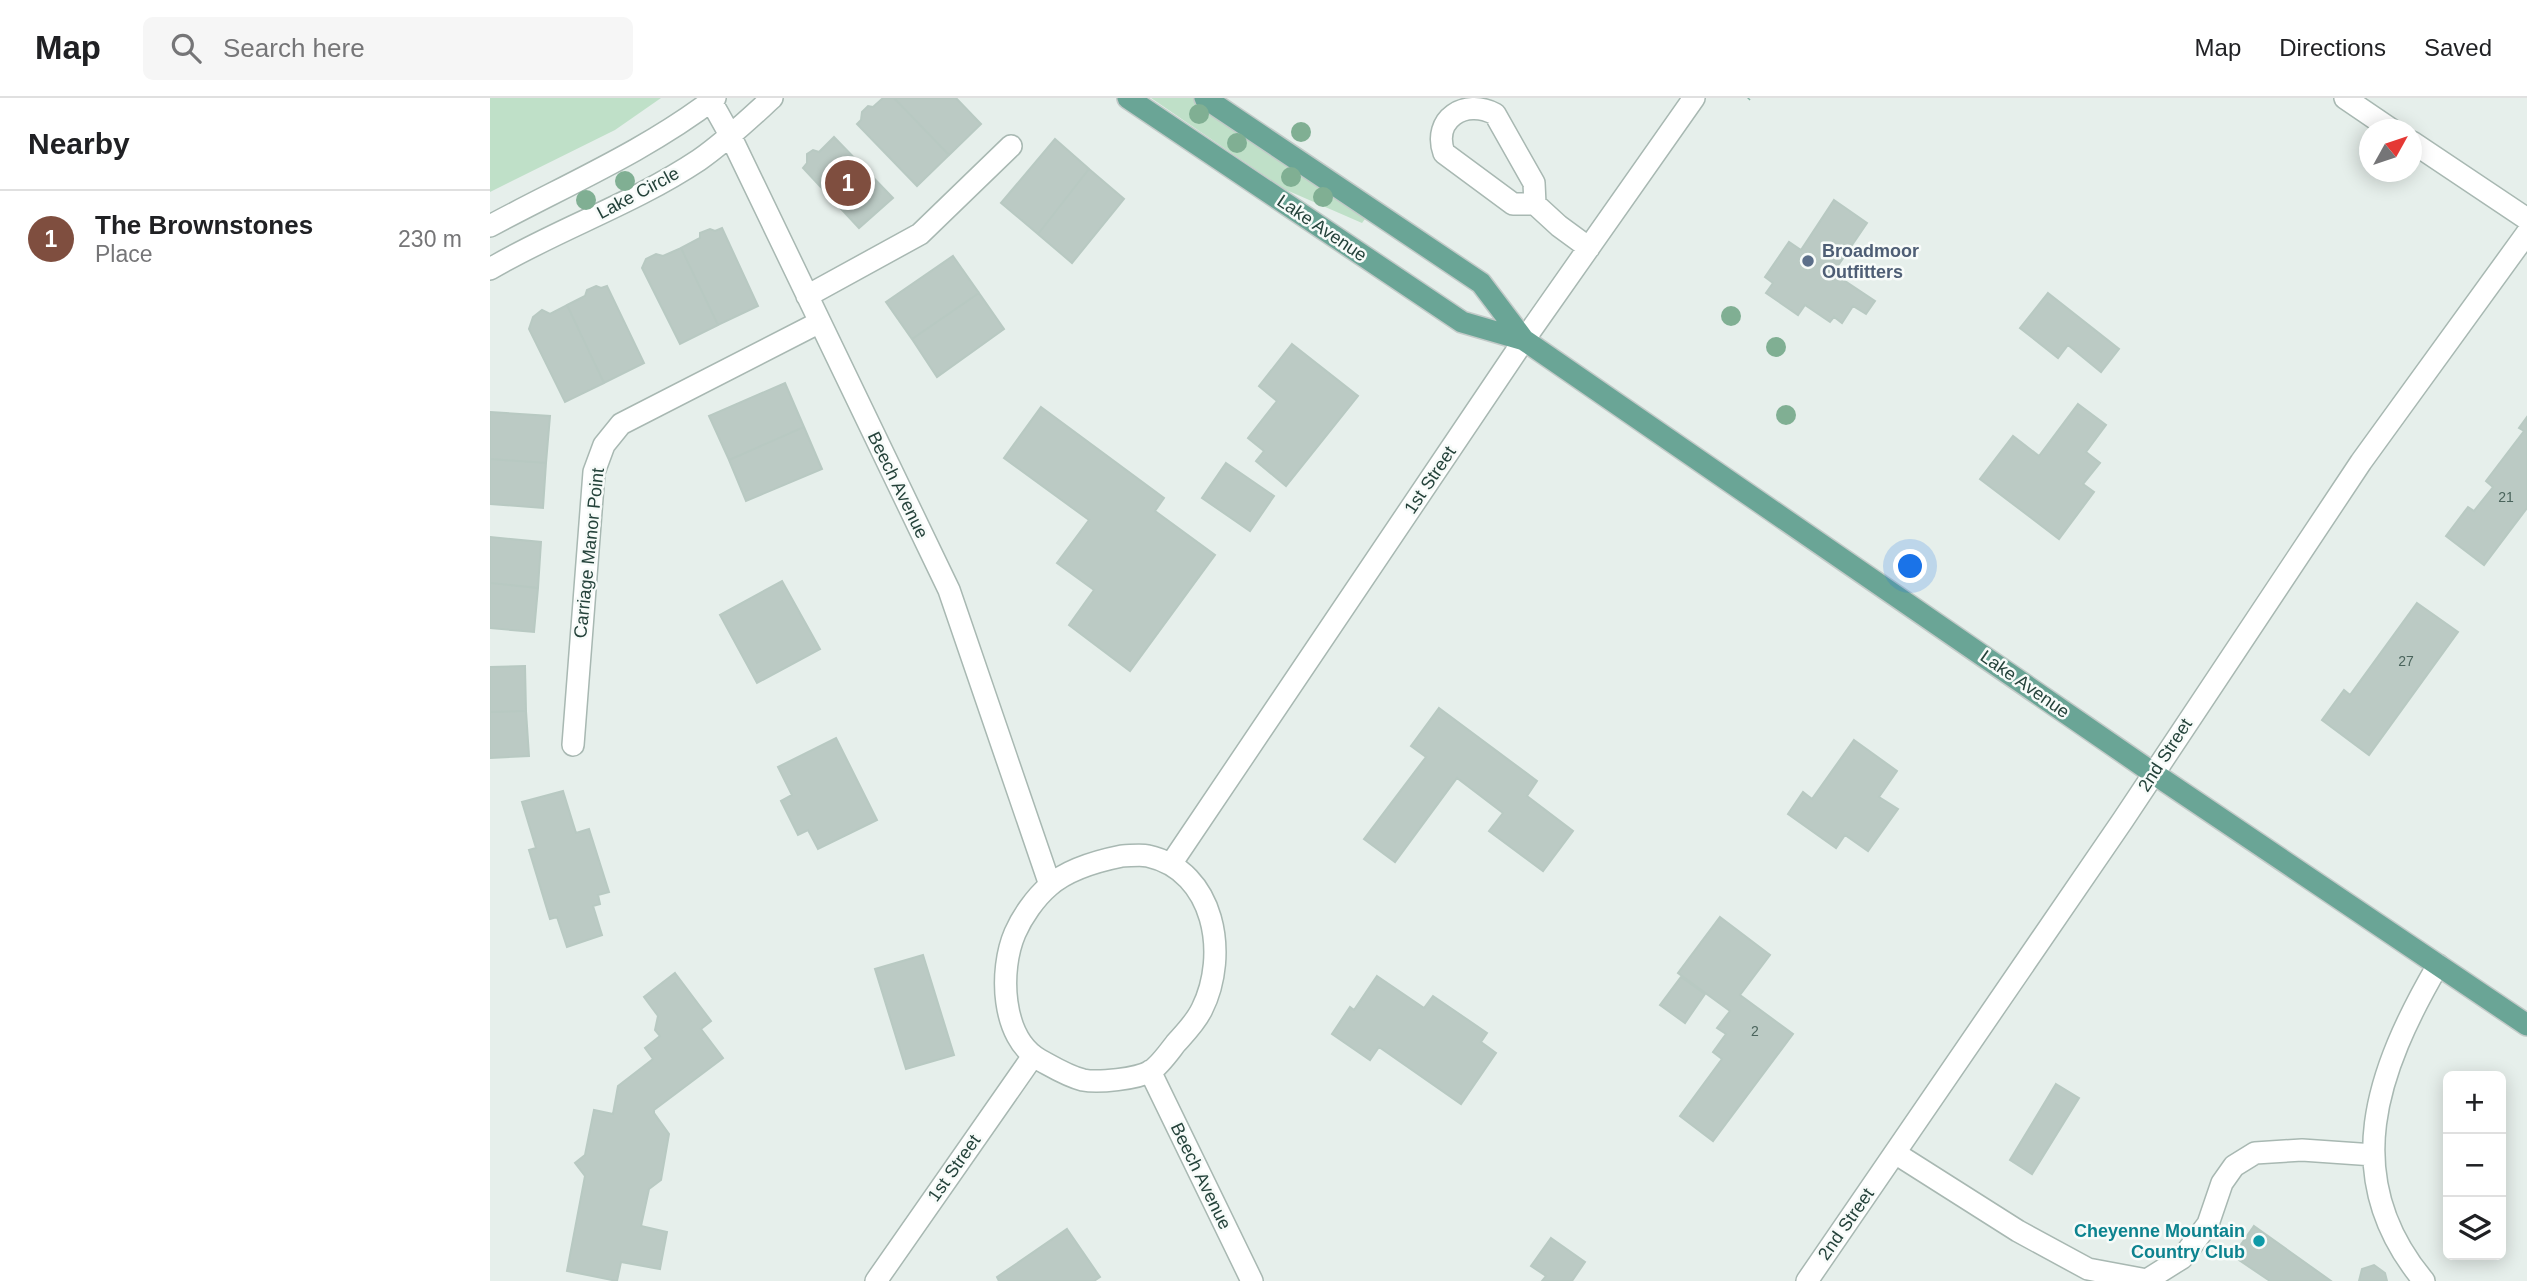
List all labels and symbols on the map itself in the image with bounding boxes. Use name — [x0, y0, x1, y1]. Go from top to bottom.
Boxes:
north arrow — [2359, 119, 2422, 182]
pin: 1 — [825, 157, 871, 209]
street label: Lake Circle — [594, 163, 682, 223]
street label: Lake Avenue — [1273, 191, 1371, 265]
place label: Broadmoor Outfitters — [1822, 241, 1919, 282]
marker: Broadmoor Outfitters — [1800, 253, 1816, 269]
street label: Beech Avenue — [864, 429, 932, 541]
street label: 1st Street — [1400, 442, 1460, 518]
street label: Carriage Manor Point — [570, 467, 608, 639]
house number: 21 — [2498, 489, 2514, 505]
your location — [1893, 549, 1927, 583]
street label: Lake Avenue — [1977, 646, 2073, 722]
house number: 27 — [2398, 653, 2414, 669]
street label: 2nd Street — [2134, 715, 2196, 795]
house number: 2 — [1751, 1023, 1759, 1039]
street label: Beech Avenue — [1167, 1120, 1235, 1232]
street label: 1st Street — [924, 1131, 984, 1205]
street label: 2nd Street — [1814, 1184, 1878, 1264]
place label: Cheyenne Mountain Country Club — [2074, 1221, 2245, 1262]
marker: Cheyenne Mountain Country Club — [2251, 1233, 2267, 1249]

